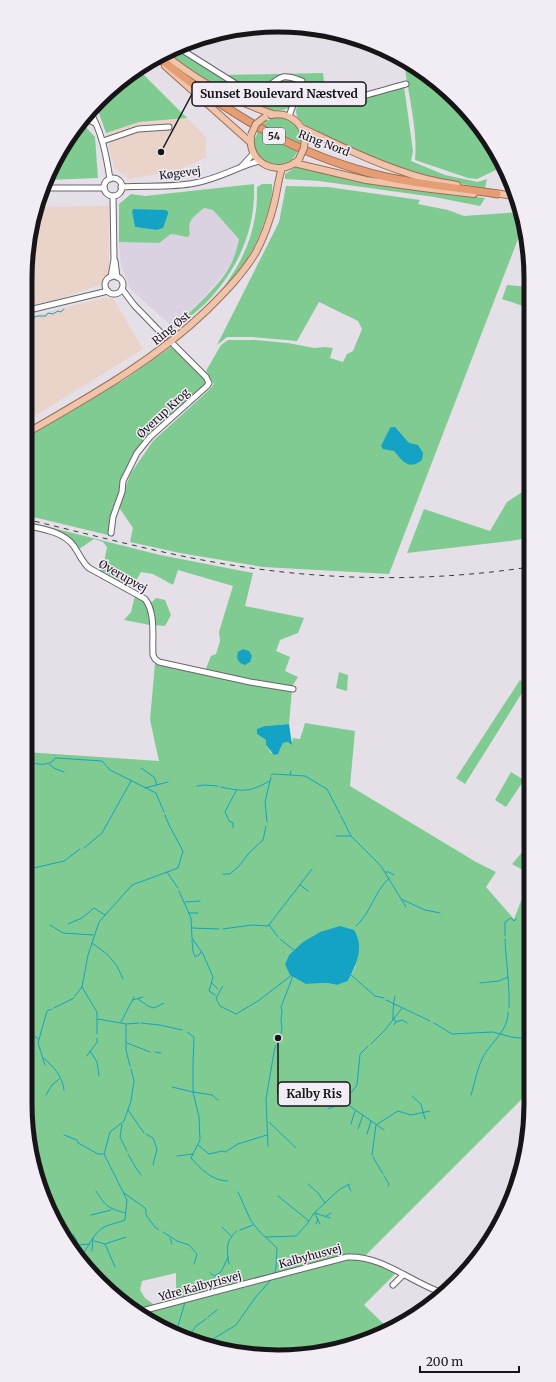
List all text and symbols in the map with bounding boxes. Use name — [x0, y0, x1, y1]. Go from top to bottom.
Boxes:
callout: Sunset Boulevard Næstved — [192, 82, 366, 106]
text: Sunset Boulevard Næstved — [200, 86, 359, 101]
street label: Ring Nord — [296, 127, 352, 159]
road number: 54 — [263, 128, 285, 144]
street label: Køgevej — [158, 163, 202, 183]
street label: Ring Øst — [149, 308, 194, 348]
street label: Øverup Krog — [134, 385, 192, 441]
street label: Øverupvej — [96, 556, 150, 596]
callout: Kalby Ris — [278, 1082, 350, 1106]
text: Kalby Ris — [286, 1086, 342, 1101]
street label: Kalbyhusvej — [277, 1241, 343, 1271]
street label: Ydre Kalbyrisvej — [156, 1268, 243, 1304]
scale bar — [420, 1348, 519, 1374]
text: 200 m — [426, 1354, 463, 1369]

